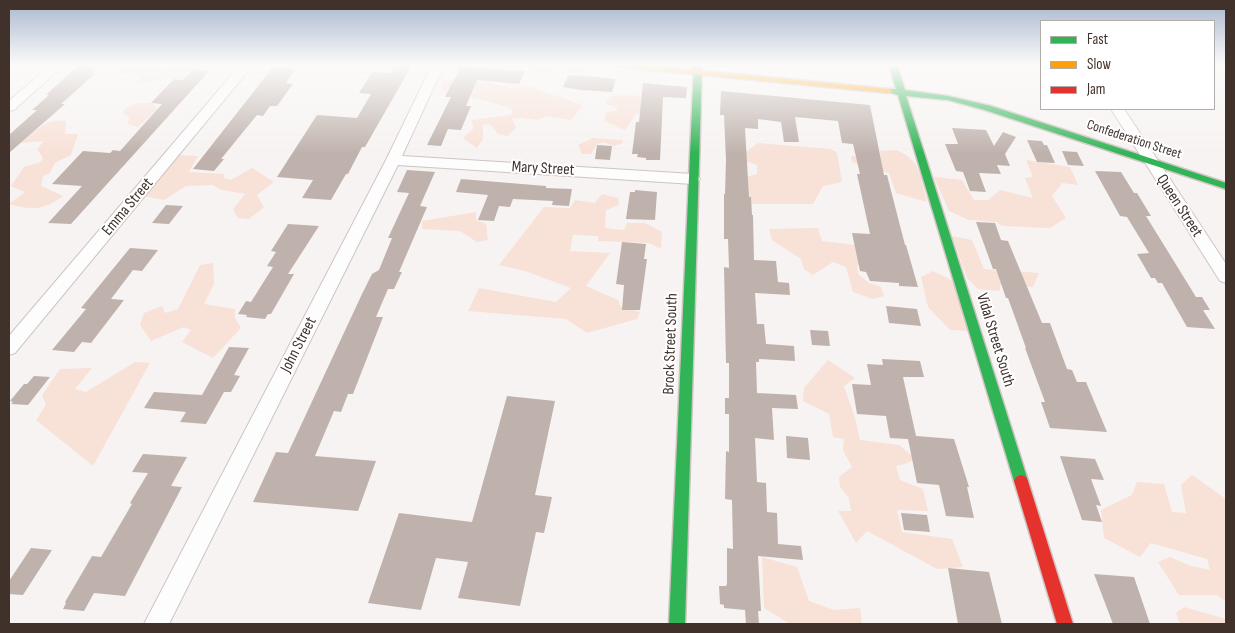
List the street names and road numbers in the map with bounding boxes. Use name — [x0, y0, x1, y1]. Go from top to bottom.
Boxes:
street label: Confederation Street — [1084, 117, 1184, 163]
street label: Mary Street — [511, 158, 575, 180]
street label: Queen Street — [1152, 171, 1206, 241]
street label: Emma Street — [98, 174, 158, 240]
street label: Vidal Street South — [972, 291, 1018, 389]
street label: Brock Street South — [660, 293, 682, 395]
street label: John Street — [277, 314, 321, 376]

